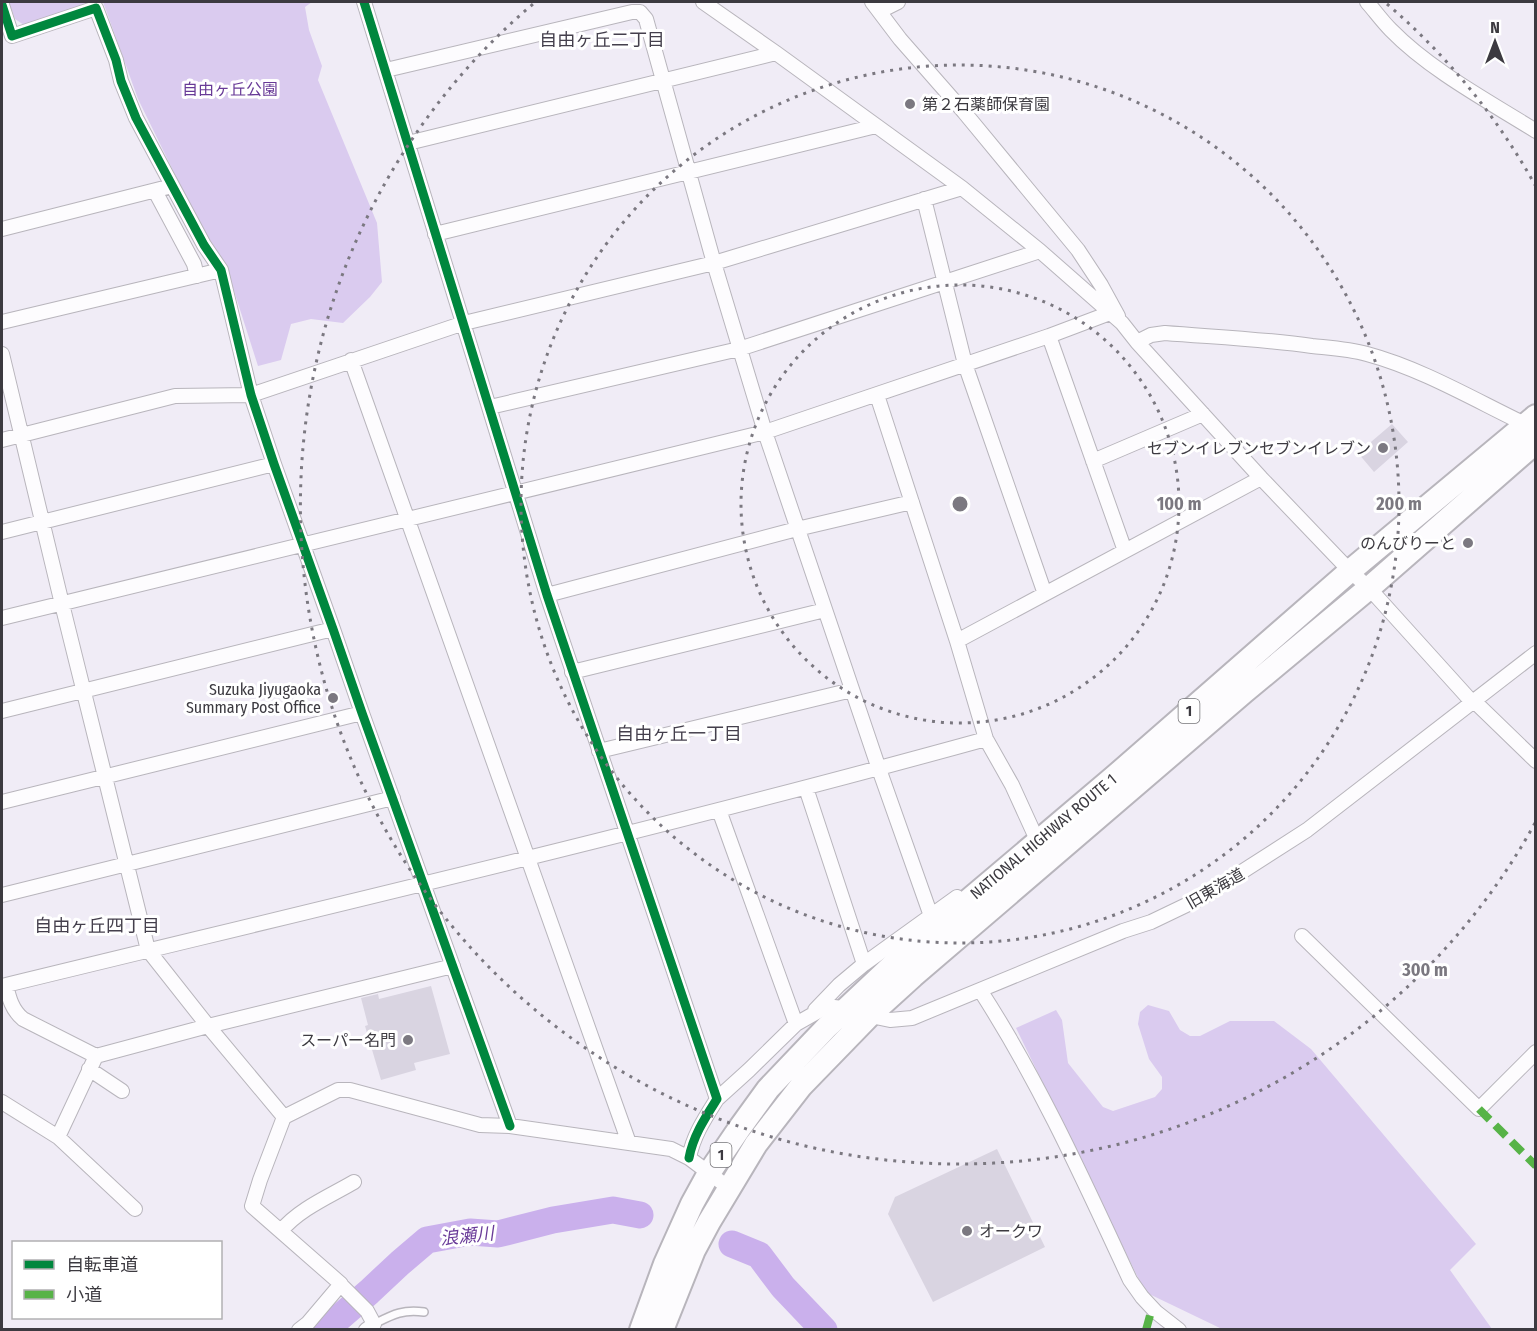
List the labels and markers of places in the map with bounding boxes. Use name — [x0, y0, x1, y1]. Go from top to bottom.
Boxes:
place label: 第２石薬師保育園 — [922, 95, 1050, 114]
marker: 第２石薬師保育園 — [903, 97, 917, 111]
place label: セブンイレブンセブンイレブン — [1147, 439, 1371, 458]
marker: セブンイレブンセブンイレブン — [1376, 441, 1390, 455]
centre of rings — [950, 494, 970, 514]
place label: のんびりーと — [1360, 534, 1456, 553]
marker: のんびりーと — [1461, 536, 1475, 550]
place label: Suzuka Jiyugaoka Summary Post Office — [186, 680, 321, 717]
marker: Suzuka Jiyugaoka Summary Post Office — [326, 691, 340, 705]
place label: スーパー名門 — [300, 1031, 396, 1050]
marker: スーパー名門 — [401, 1033, 415, 1047]
place label: オークワ — [979, 1222, 1043, 1241]
marker: オークワ — [960, 1224, 974, 1238]

